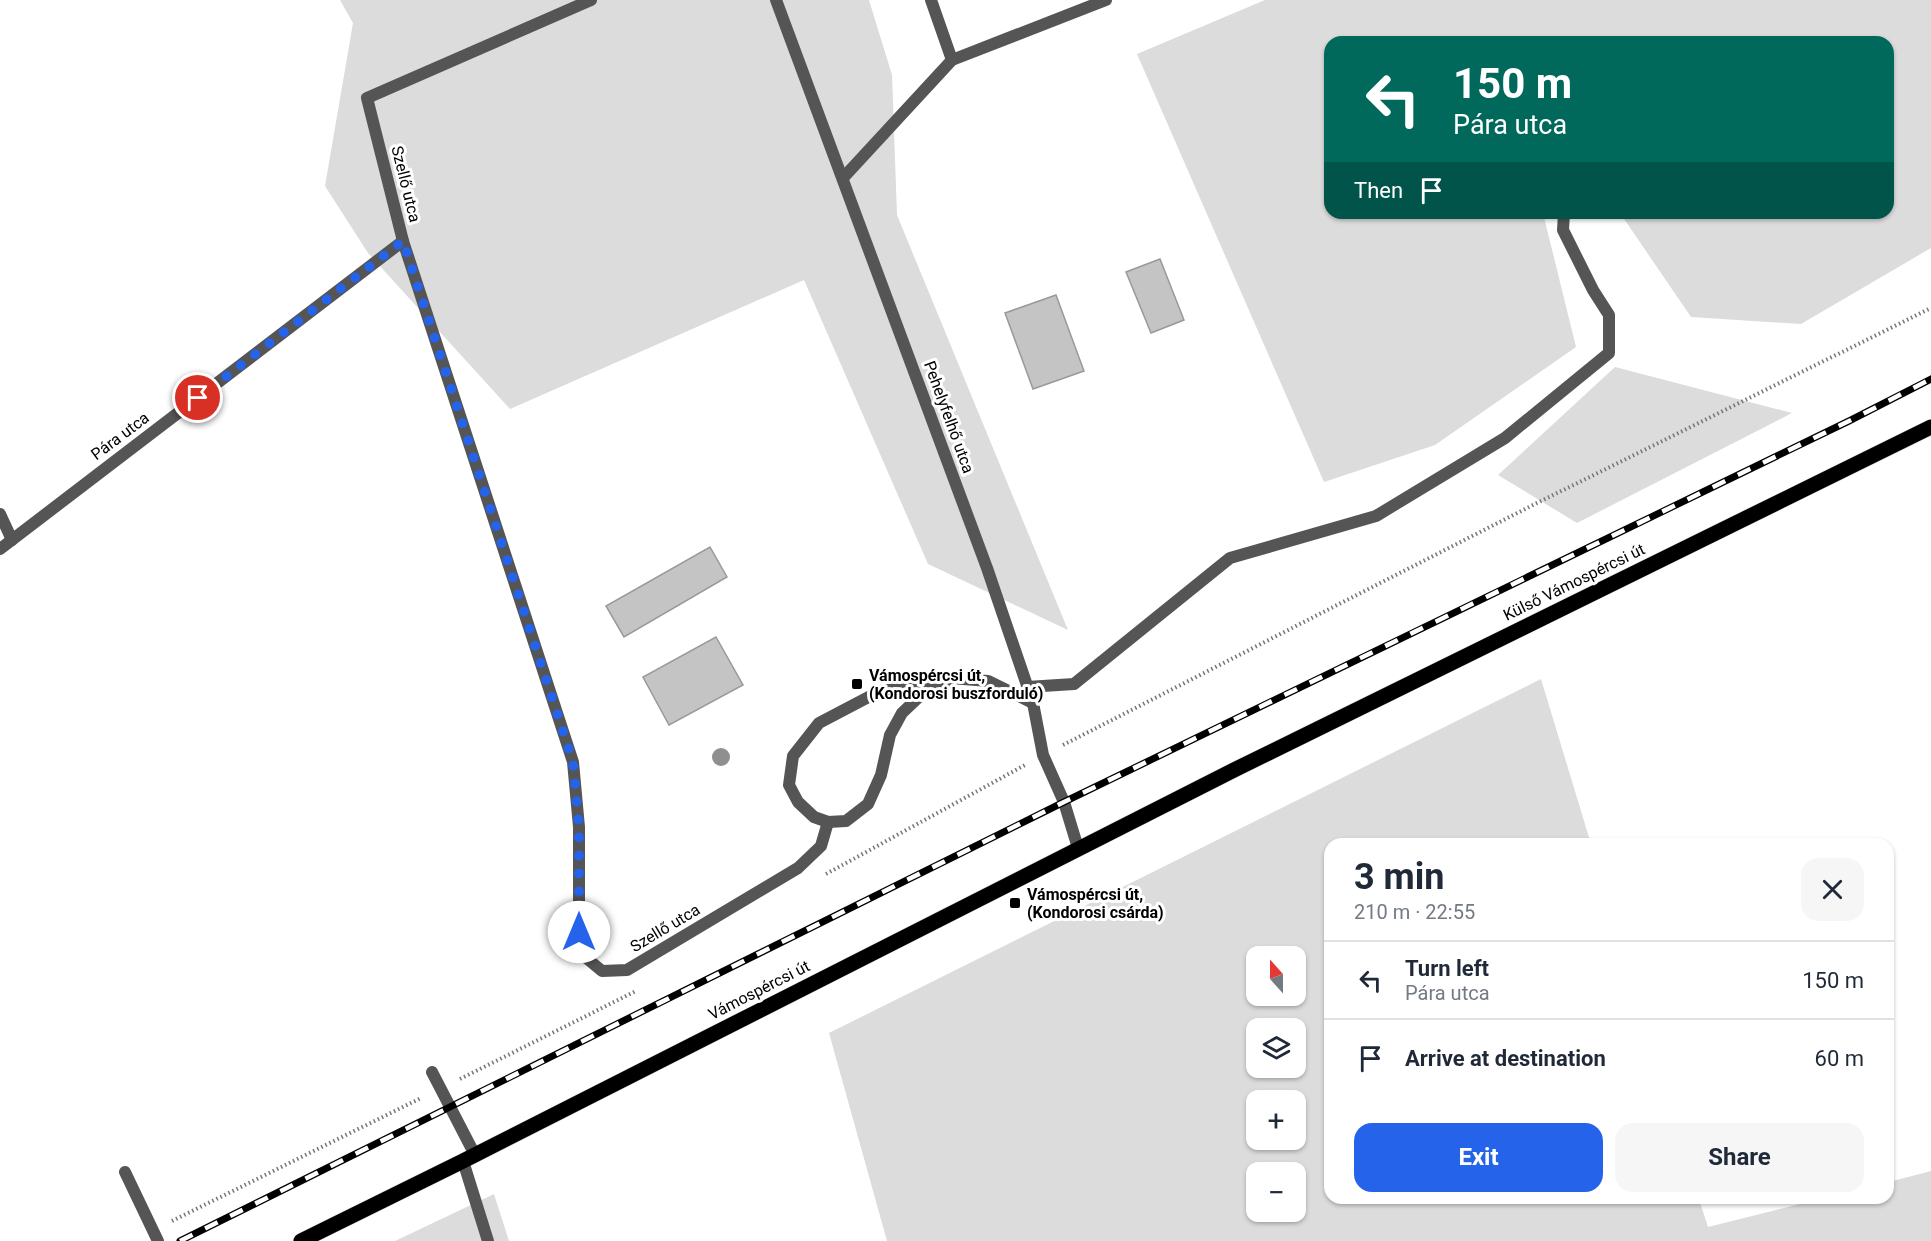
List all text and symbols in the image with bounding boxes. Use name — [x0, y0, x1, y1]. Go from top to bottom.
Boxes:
text: 150 m — [1453, 59, 1572, 108]
icon: left — [1354, 60, 1432, 138]
text: Pára utca — [1453, 109, 1567, 141]
street label: Szellő utca — [387, 144, 425, 224]
icon: arrive — [1415, 174, 1448, 207]
text: Then — [1354, 178, 1403, 203]
street label: Pehelyfelhő utca — [920, 358, 978, 476]
pin — [172, 372, 223, 423]
icon: arrive — [181, 381, 214, 414]
street label: Pára utca — [87, 408, 153, 464]
street label: Külső Vámospércsi út — [1500, 539, 1648, 625]
place label: Vámospércsi út, (Kondorosi buszforduló) — [869, 666, 1043, 703]
marker: Vámospércsi út, (Kondorosi buszforduló) — [850, 677, 864, 691]
text: 3 min — [1354, 856, 1445, 898]
button: close — [1801, 858, 1864, 921]
place label: Vámospércsi út, (Kondorosi csárda) — [1027, 885, 1164, 922]
marker: Vámospércsi út, (Kondorosi csárda) — [1008, 896, 1022, 910]
position arrow — [547, 900, 611, 964]
street label: Szellő utca — [627, 900, 703, 956]
text: 210 m · 22:55 — [1354, 900, 1475, 924]
north arrow — [1246, 946, 1306, 1006]
map controls — [1246, 946, 1306, 1222]
street label: Vámospércsi út — [705, 956, 813, 1024]
text: Turn left — [1405, 956, 1489, 981]
icon: left — [1354, 964, 1387, 997]
text: 150 m — [1802, 968, 1864, 993]
text: Pára utca — [1405, 981, 1490, 1005]
button: layers — [1246, 1018, 1306, 1078]
icon: arrive — [1354, 1042, 1387, 1075]
text: Arrive at destination — [1405, 1046, 1606, 1071]
text: 60 m — [1815, 1046, 1864, 1071]
button: + — [1246, 1090, 1306, 1150]
button: Exit — [1354, 1123, 1603, 1192]
button: Share — [1615, 1123, 1864, 1192]
button: − — [1246, 1162, 1306, 1222]

